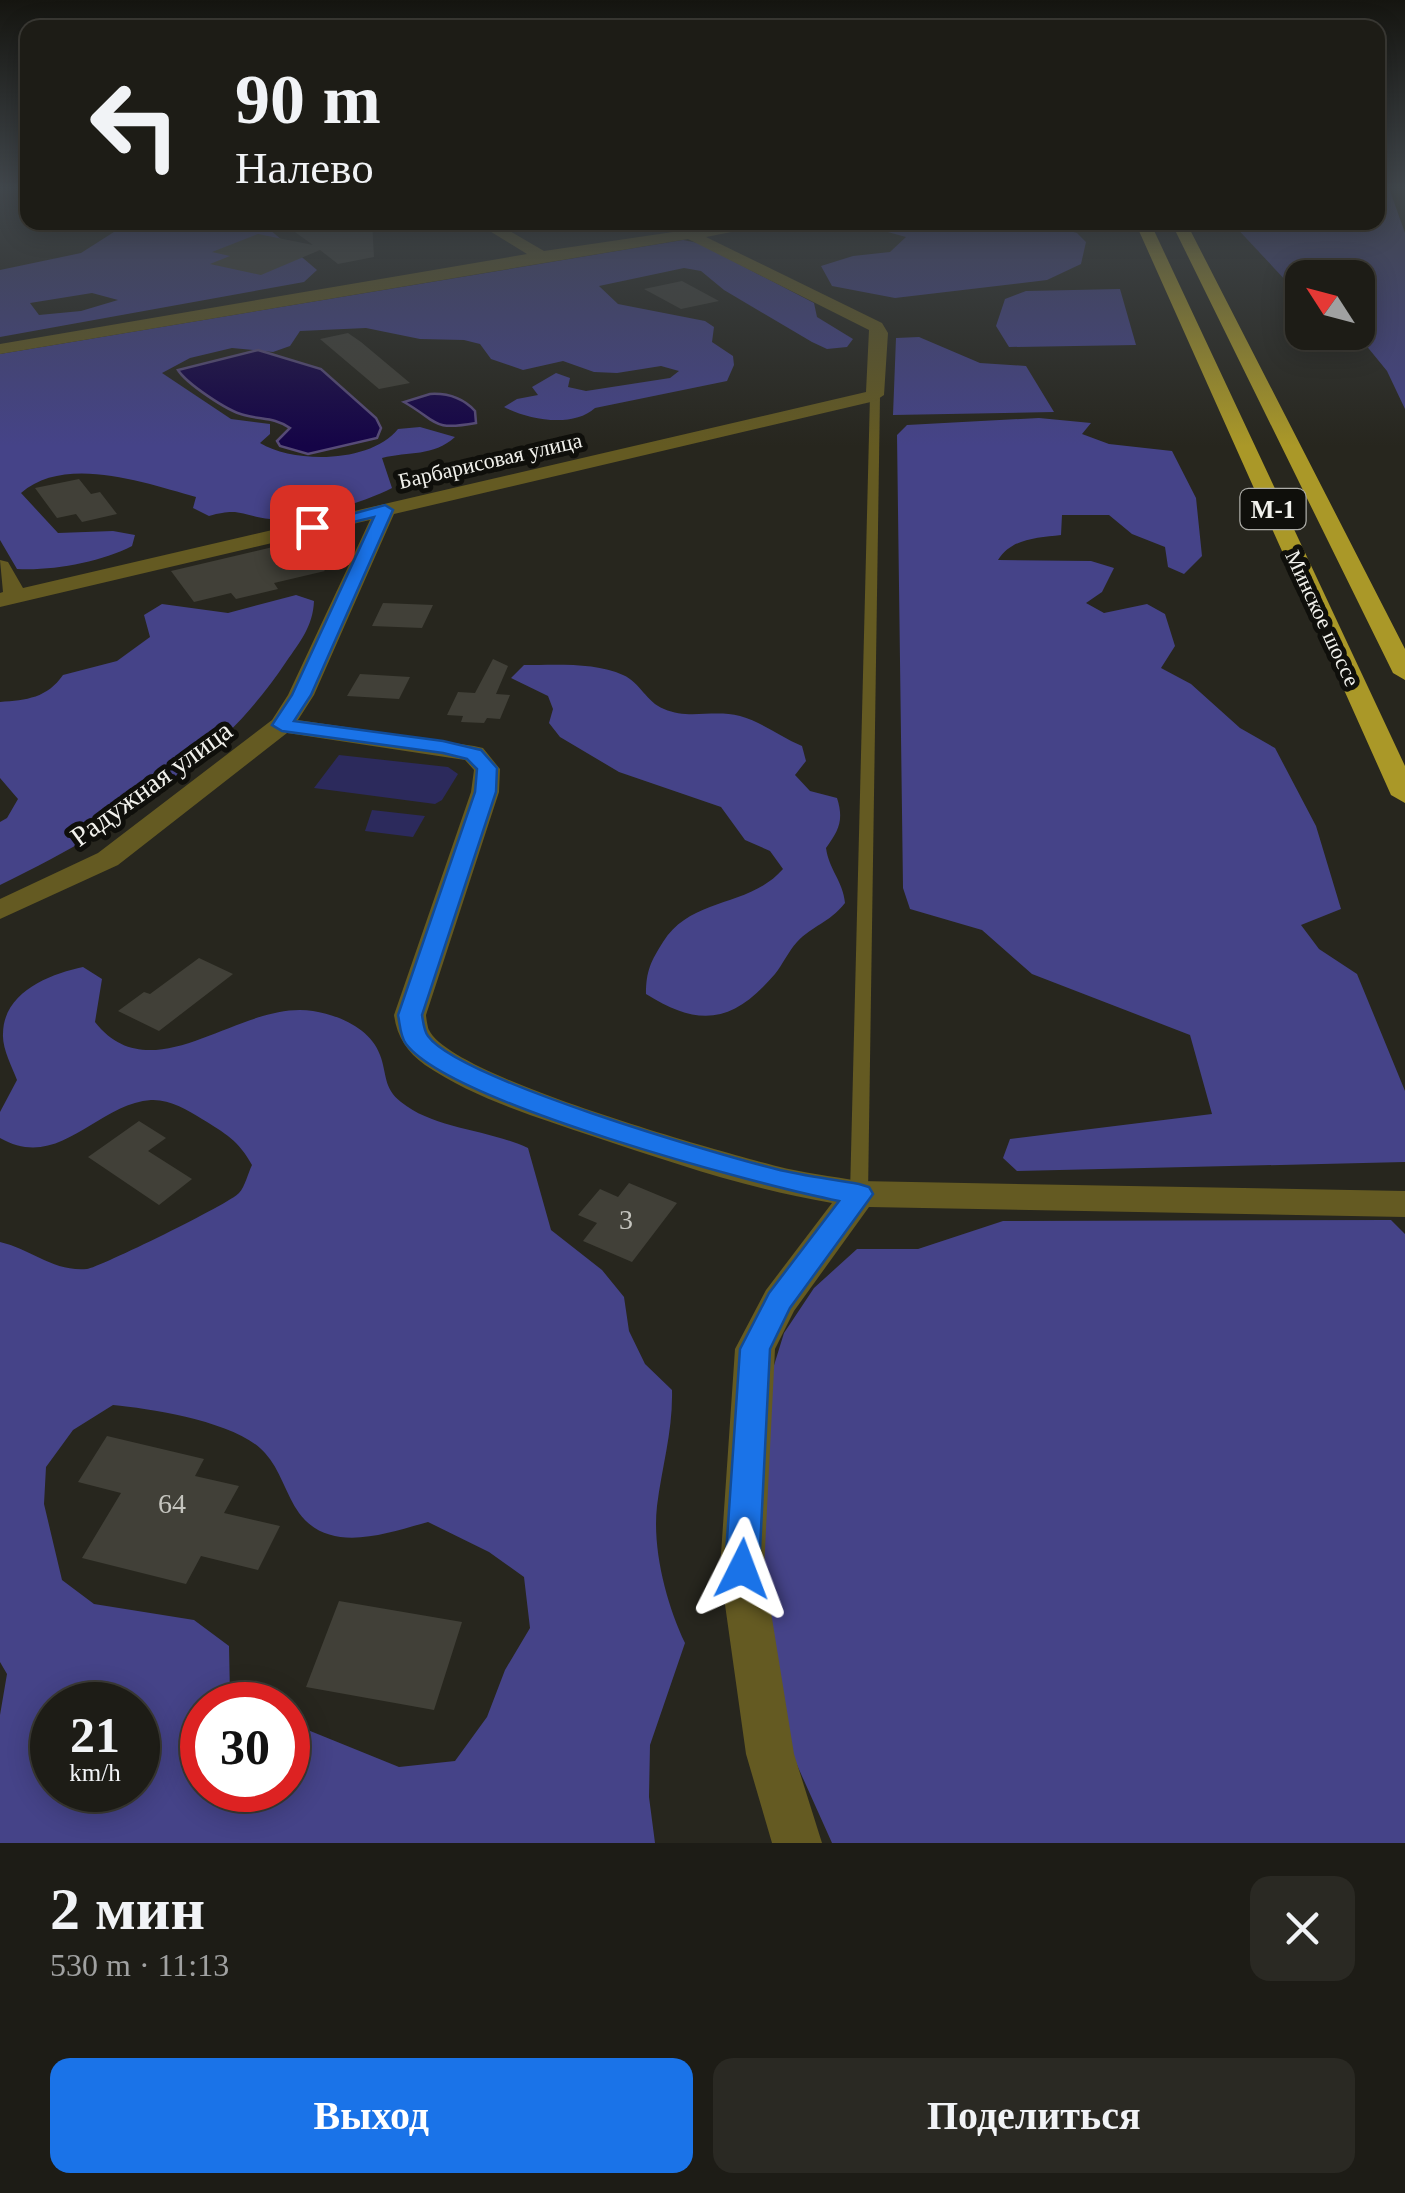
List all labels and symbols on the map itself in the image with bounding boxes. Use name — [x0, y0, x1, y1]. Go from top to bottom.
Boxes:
north arrow — [1285, 260, 1375, 350]
street label: Барбарисовая улица — [396, 427, 585, 494]
pin — [270, 485, 355, 570]
road number: М-1 — [1240, 489, 1306, 529]
street label: Минское шоссе — [1280, 546, 1365, 690]
street label: Радужная улица — [65, 714, 238, 852]
house number: 3 — [619, 1204, 633, 1235]
house number: 64 — [158, 1488, 186, 1519]
position arrow — [690, 1517, 794, 1621]
speed limit sign: 30 — [180, 1682, 310, 1812]

